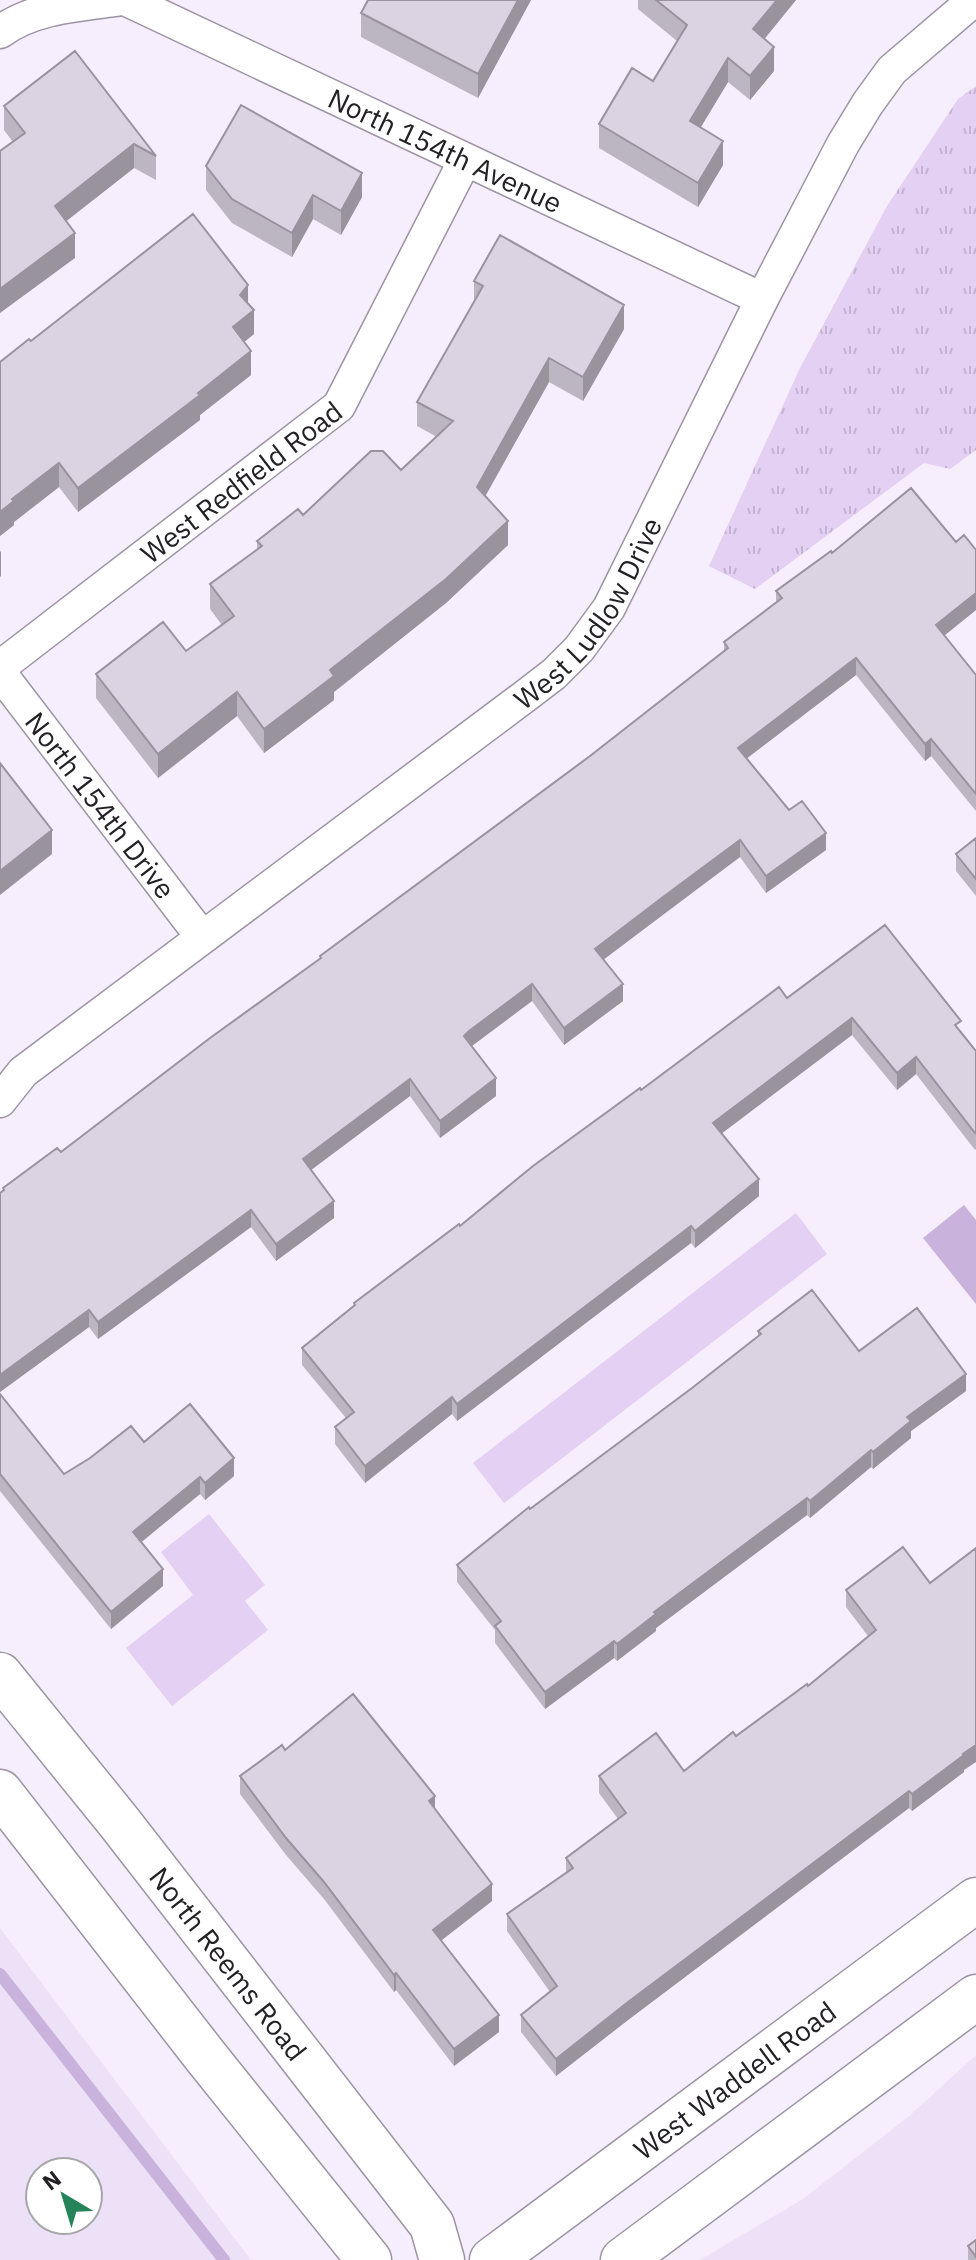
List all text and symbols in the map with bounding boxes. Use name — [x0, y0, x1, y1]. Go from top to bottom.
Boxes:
street label: North 154th Avenue — [322, 79, 568, 221]
street label: West Redfield Road — [132, 392, 349, 571]
street label: West Ludlow Drive — [506, 511, 670, 717]
street label: North 154th Drive — [18, 704, 184, 906]
street label: North Reems Road — [142, 1859, 316, 2068]
street label: West Waddell Road — [626, 1992, 843, 2167]
north arrow — [24, 2156, 104, 2236]
text: N — [36, 2164, 67, 2196]

